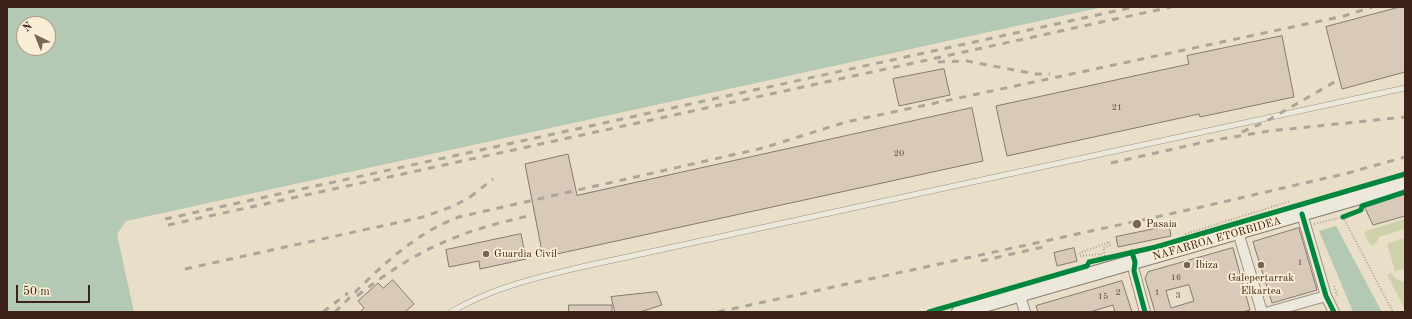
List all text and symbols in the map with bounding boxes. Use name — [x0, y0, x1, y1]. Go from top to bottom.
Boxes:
north arrow — [16, 16, 56, 56]
text: N — [21, 21, 35, 34]
house number: 21 — [1112, 103, 1122, 113]
house number: 20 — [894, 149, 904, 159]
street label: NAFARROA ETORBIDEA — [1151, 214, 1283, 264]
place label: Pasaia — [1146, 217, 1177, 231]
marker: Pasaia — [1131, 218, 1143, 230]
place label: Guardia Civil — [494, 247, 557, 261]
marker: Guardia Civil — [481, 249, 491, 259]
place label: Ibiza — [1195, 258, 1218, 272]
house number: 1 — [1297, 258, 1303, 268]
marker: Ibiza — [1182, 260, 1192, 270]
marker: Galepertarrak Elkartea — [1256, 260, 1266, 270]
place label: Galepertarrak Elkartea — [1228, 271, 1294, 297]
house number: 16 — [1171, 273, 1181, 283]
scale bar — [18, 277, 92, 303]
text: 50 m — [23, 286, 50, 298]
house number: 2 — [1115, 288, 1121, 298]
house number: 1 — [1154, 288, 1160, 298]
house number: 3 — [1175, 291, 1181, 301]
house number: 15 — [1098, 292, 1108, 302]

